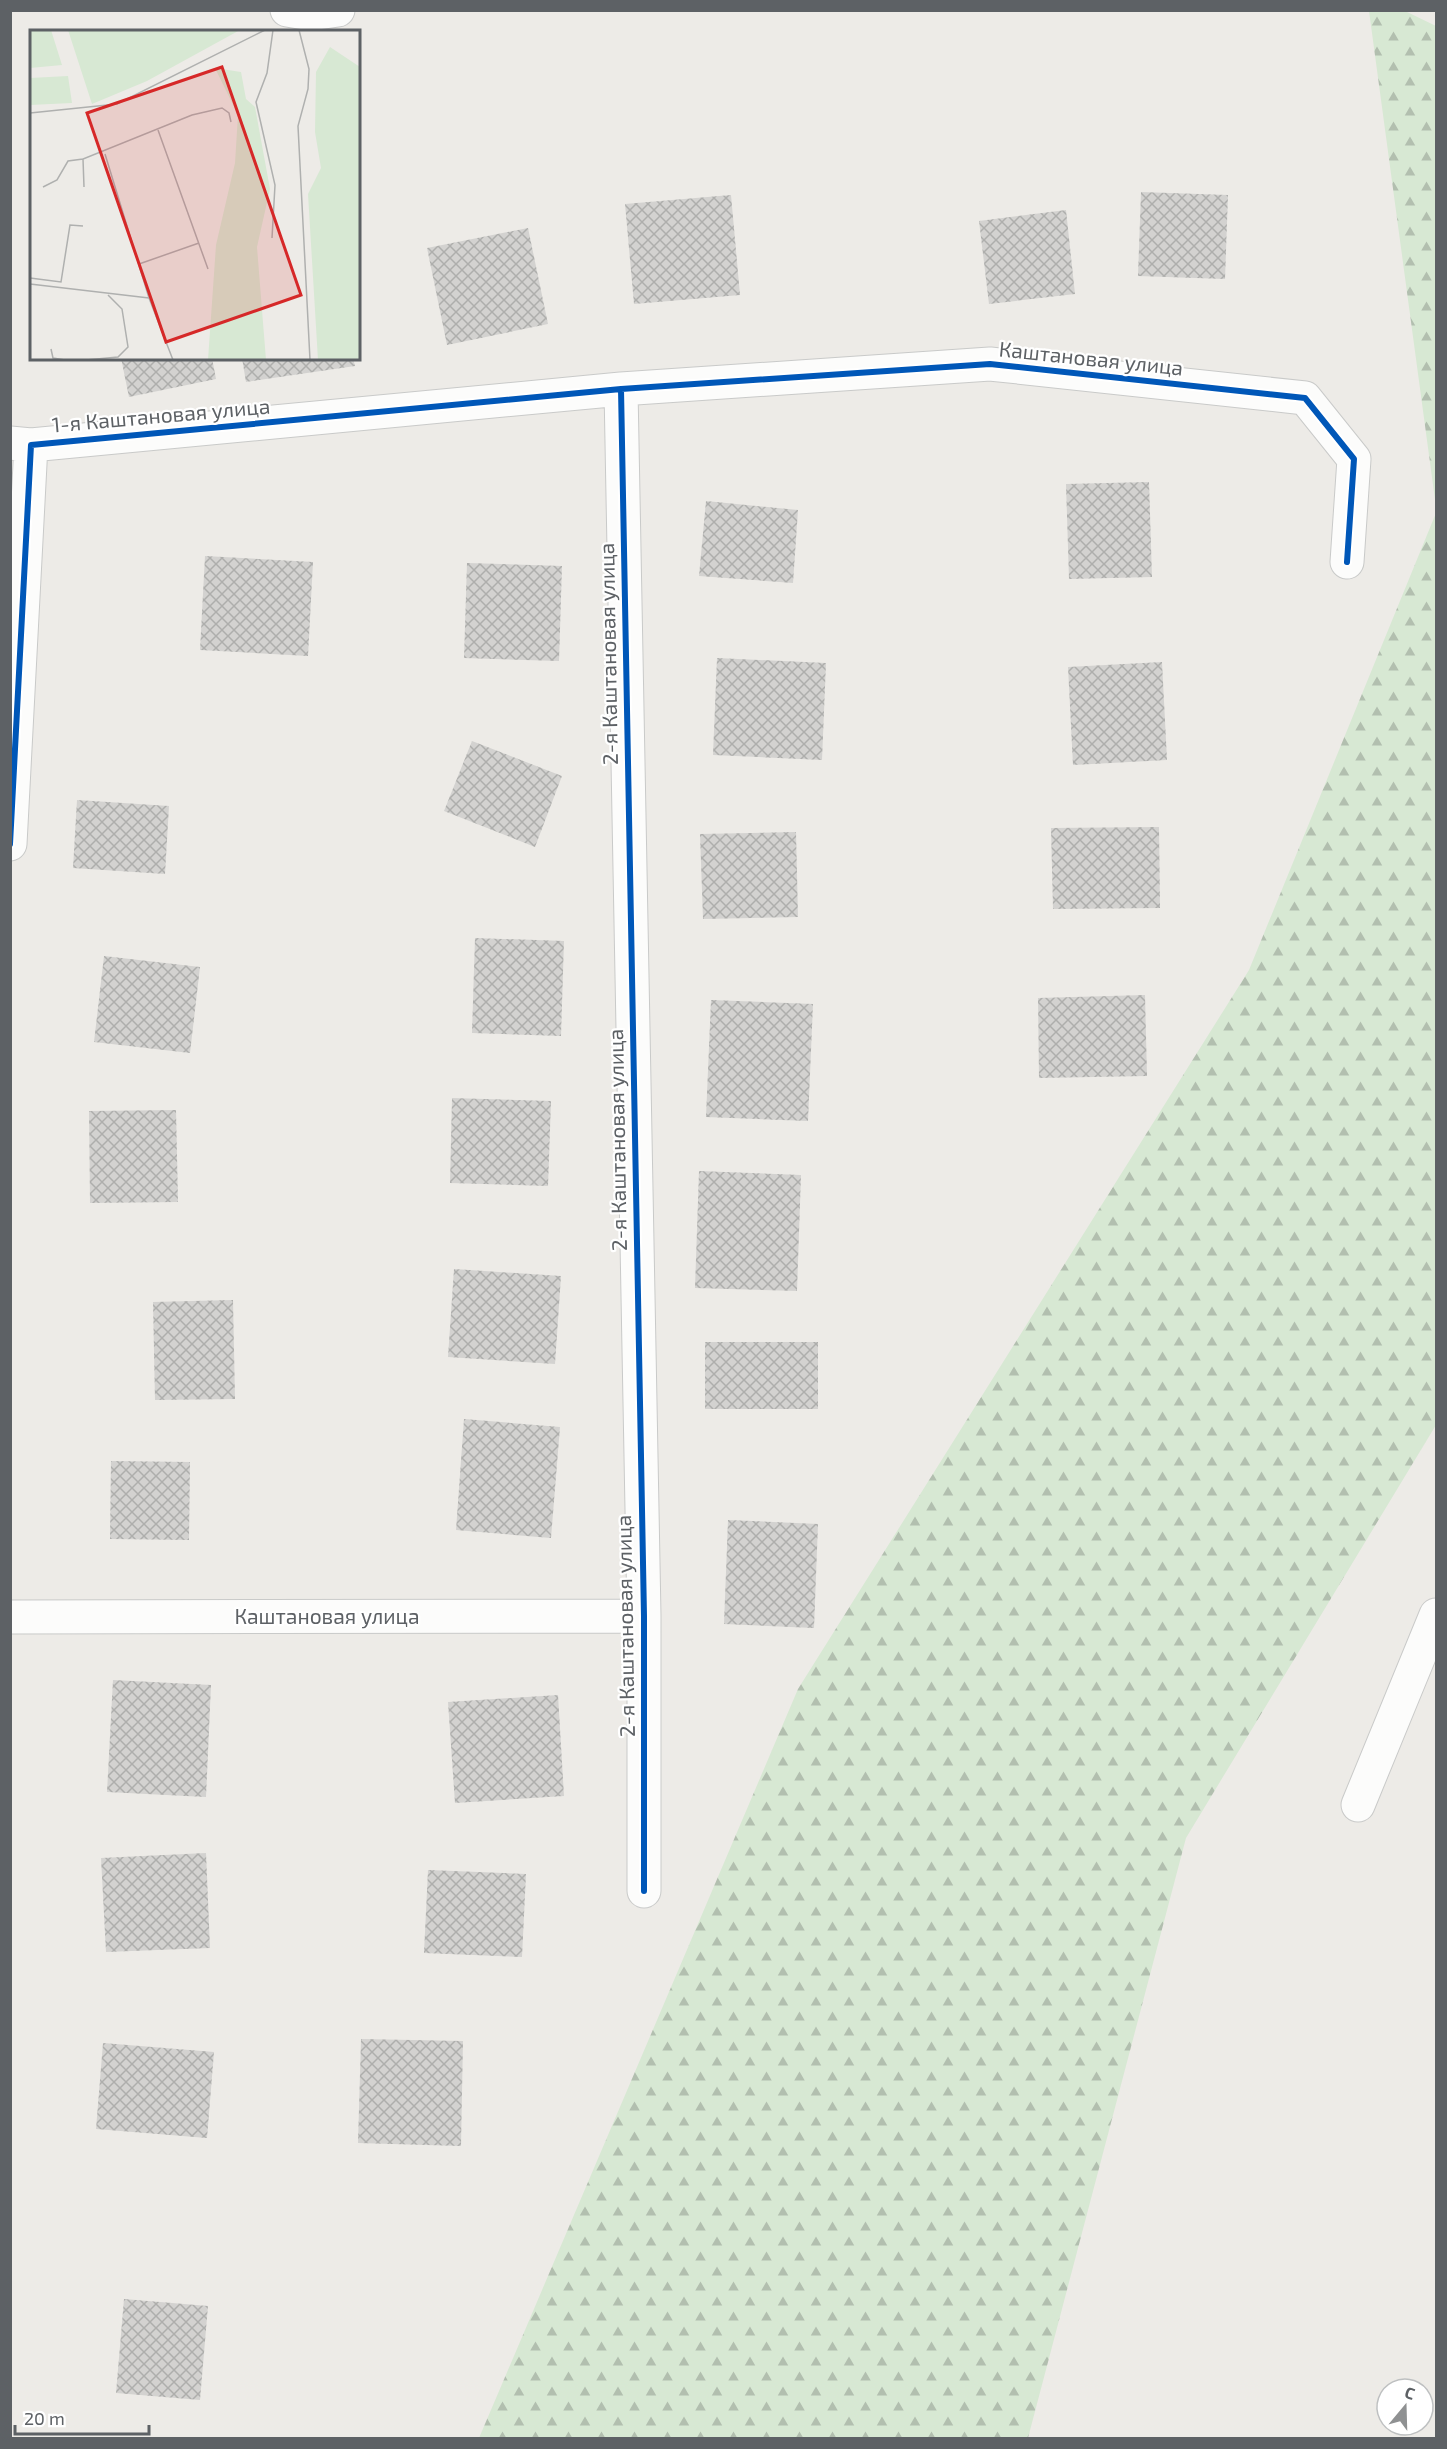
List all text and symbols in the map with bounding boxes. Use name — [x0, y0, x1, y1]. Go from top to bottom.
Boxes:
inset map — [30, 30, 360, 360]
street label: Каштановая улица — [998, 335, 1185, 381]
street label: 1-я Каштановая улица — [51, 393, 271, 438]
street label: 2-я Каштановая улица — [593, 543, 623, 765]
street label: 2-я Каштановая улица — [602, 1029, 632, 1251]
street label: 2-я Каштановая улица — [610, 1515, 640, 1737]
street label: Каштановая улица — [234, 1603, 420, 1629]
north arrow — [1375, 2377, 1435, 2437]
text: С — [1402, 2382, 1418, 2403]
scale bar — [15, 2398, 148, 2436]
text: 20 m — [24, 2407, 65, 2429]

